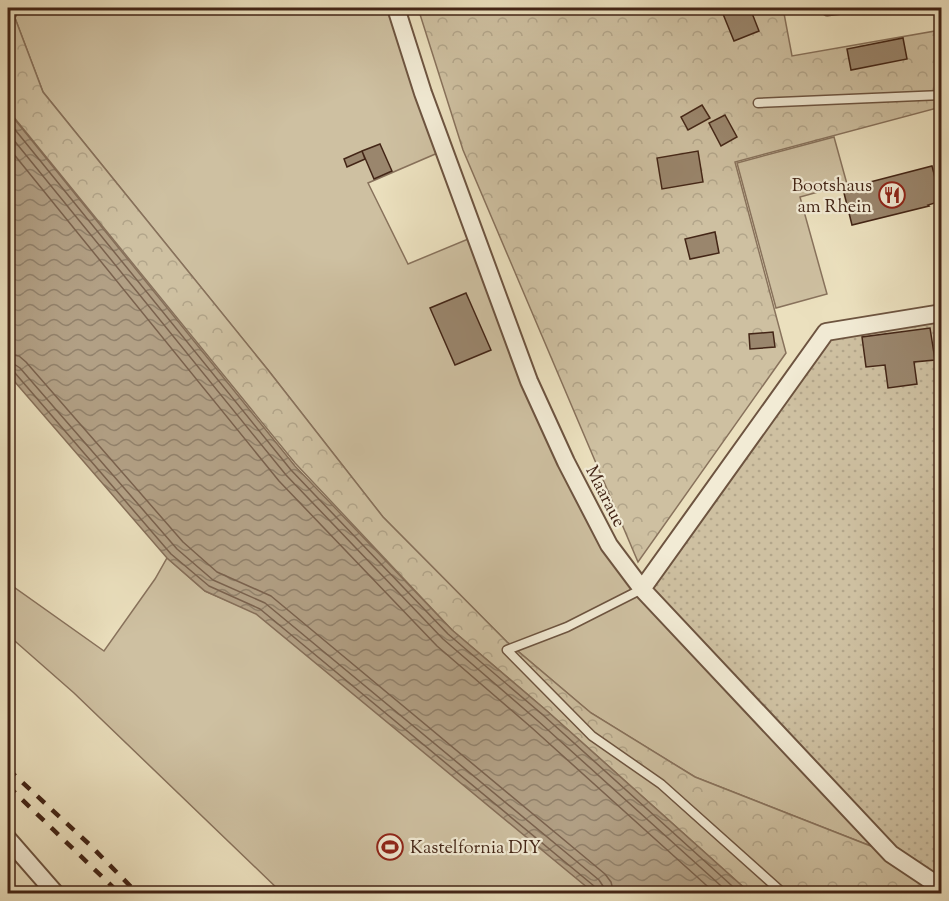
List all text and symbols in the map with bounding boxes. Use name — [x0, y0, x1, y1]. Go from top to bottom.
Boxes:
place label: Bootshaus am Rhein — [792, 174, 872, 221]
restaurant icon: Bootshaus am Rhein — [877, 180, 907, 210]
street label: Maaraue — [578, 461, 631, 532]
sports icon: Kastelfornia DIY — [375, 832, 405, 862]
place label: Kastelfornia DIY — [410, 836, 541, 862]

